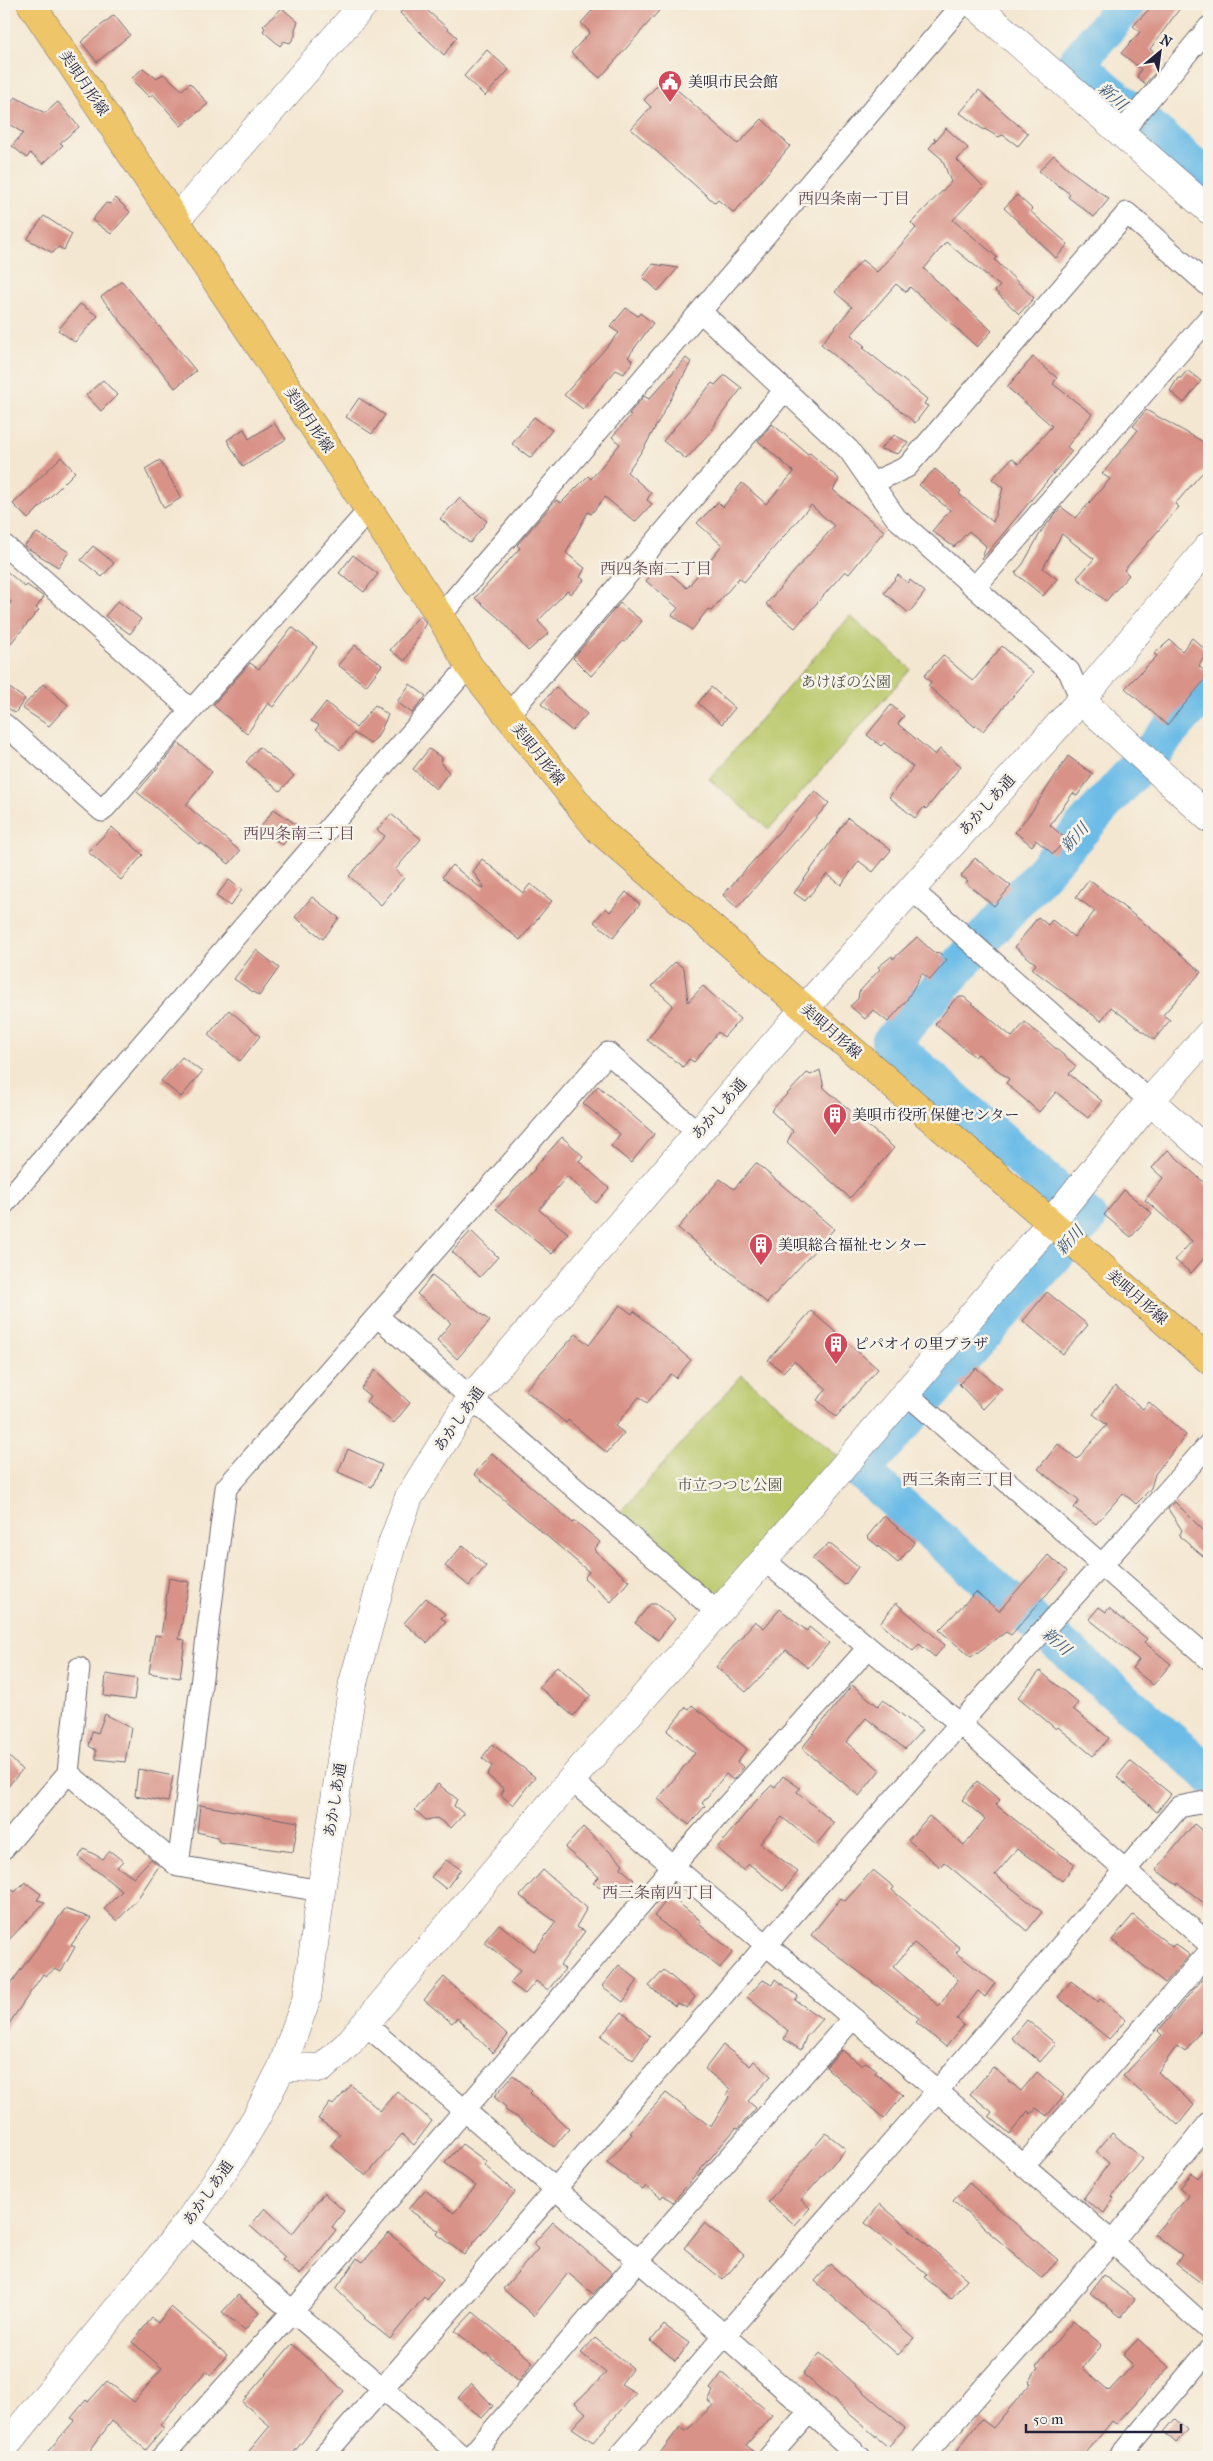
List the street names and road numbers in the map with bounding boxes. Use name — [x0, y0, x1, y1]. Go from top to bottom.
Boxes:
street label: 美唄月形線 — [56, 47, 112, 119]
street label: 美唄月形線 — [281, 384, 337, 456]
street label: 美唄月形線 — [507, 719, 569, 789]
street label: あかしあ通 — [955, 771, 1019, 839]
street label: 美唄月形線 — [797, 1000, 865, 1062]
street label: あかしあ通 — [688, 1075, 750, 1143]
street label: 美唄月形線 — [1103, 1266, 1171, 1328]
street label: あかしあ通 — [430, 1383, 488, 1455]
street label: あかしあ通 — [320, 1762, 350, 1838]
street label: あかしあ通 — [179, 2157, 237, 2229]

